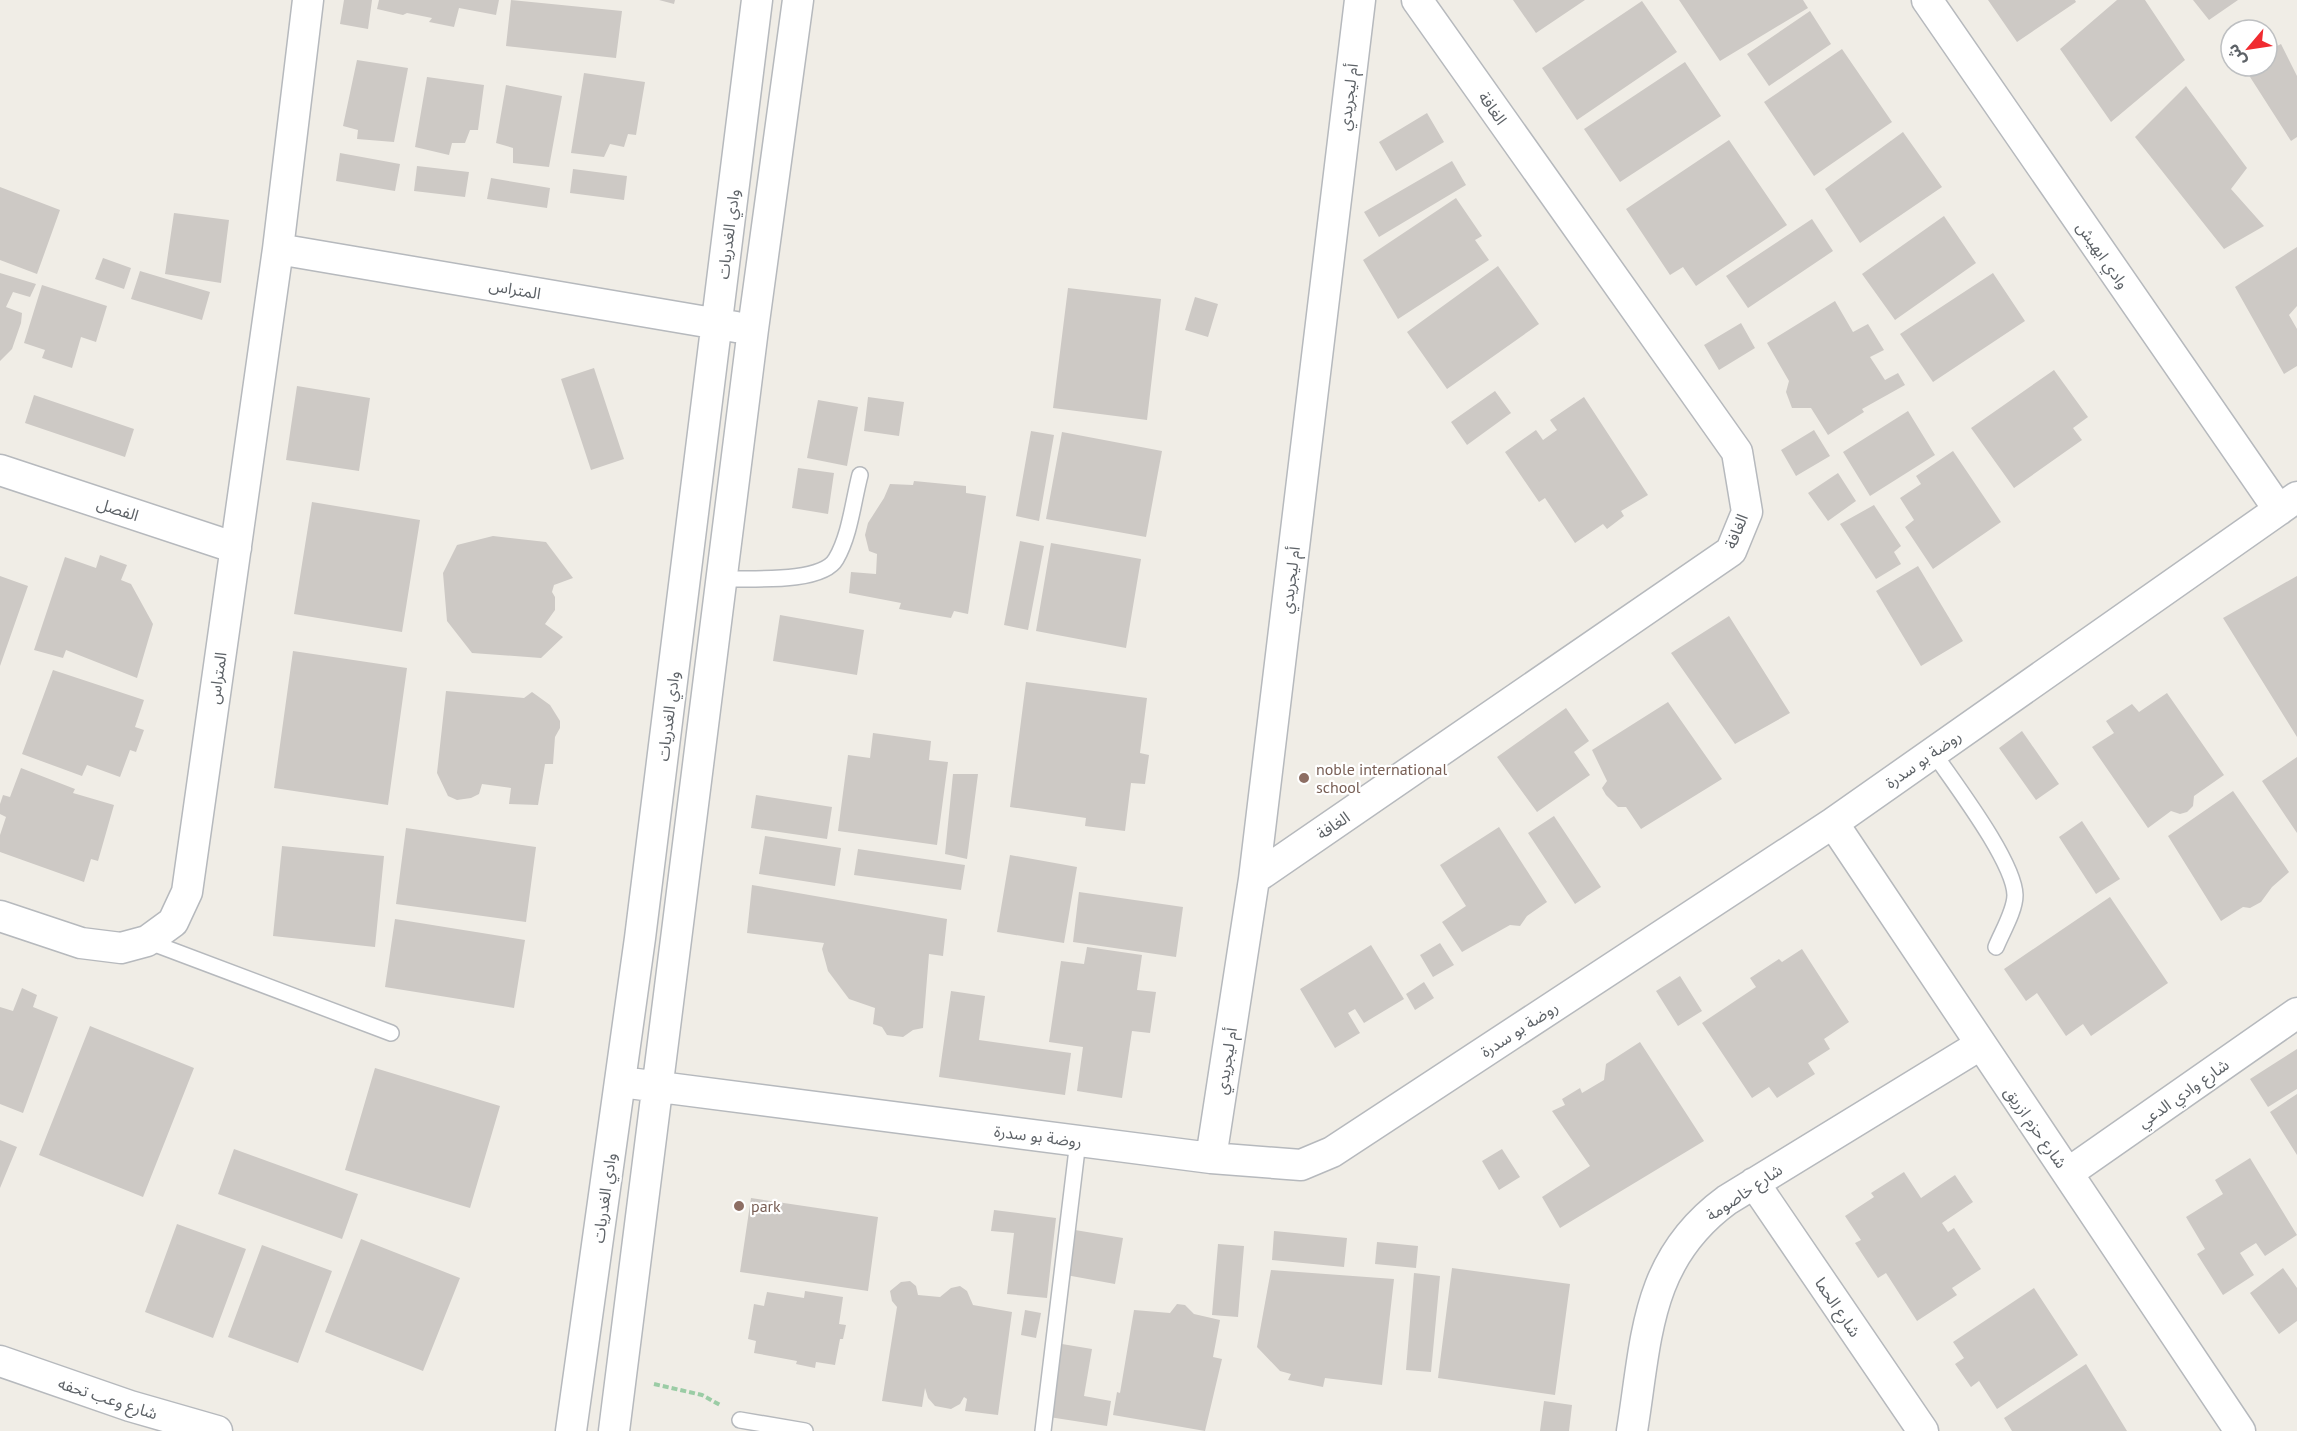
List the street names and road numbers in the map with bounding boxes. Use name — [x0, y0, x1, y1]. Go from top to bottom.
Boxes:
street label: أم ليجريدي — [1334, 62, 1365, 132]
street label: الغافة — [1475, 88, 1511, 128]
street label: وادي الغدريات — [713, 188, 746, 280]
street label: وادي ابهيش — [2070, 218, 2133, 294]
street label: المتراس — [488, 275, 542, 303]
street label: الفصل — [95, 493, 141, 525]
street label: الغافة — [1720, 511, 1752, 551]
street label: أم ليجريدي — [1276, 545, 1307, 615]
street label: المتراس — [203, 651, 231, 705]
street label: وادي الغدريات — [653, 670, 686, 762]
street label: روضة بو سدرة — [1881, 725, 1965, 793]
street label: الغافة — [1313, 807, 1353, 843]
street label: روضة بو سدرة — [1476, 997, 1562, 1061]
street label: أم ليجريدي — [1211, 1026, 1244, 1096]
street label: شارع وادي الدعي — [2134, 1054, 2234, 1134]
street label: شارع حزم ازريق — [1998, 1082, 2072, 1174]
street label: روضة بو سدرة — [993, 1121, 1083, 1151]
street label: وادي الغدريات — [588, 1152, 623, 1245]
street label: شارع خاصومة — [1702, 1159, 1788, 1227]
street label: شارع الحما — [1808, 1273, 1865, 1342]
street label: شارع وعب تحفه — [55, 1373, 160, 1426]

